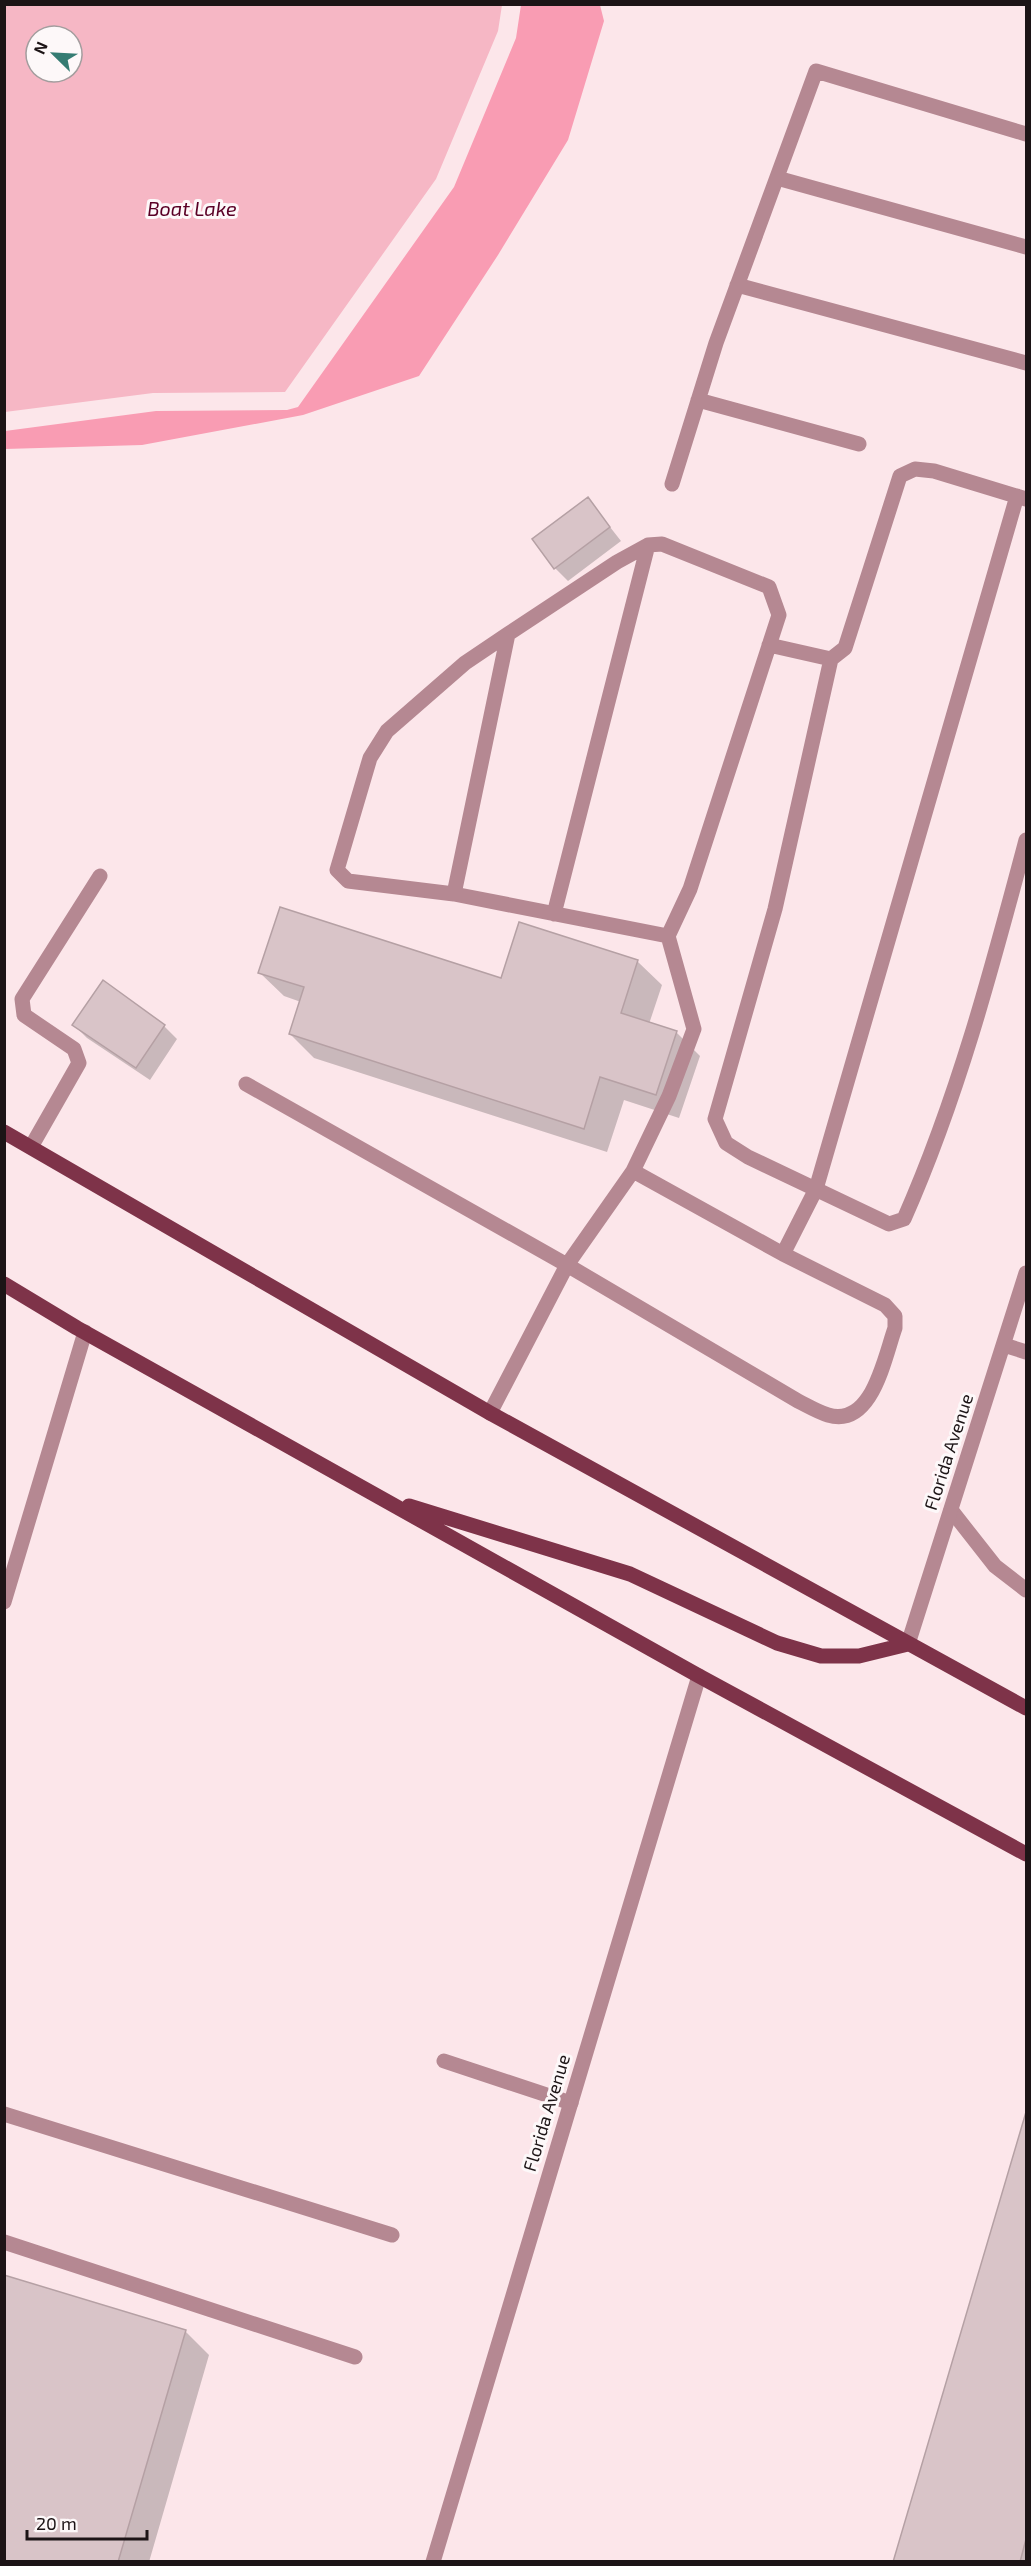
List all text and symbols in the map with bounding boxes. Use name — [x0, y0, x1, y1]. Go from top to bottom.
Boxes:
north arrow — [24, 24, 84, 84]
text: N — [29, 39, 51, 57]
water label: Boat Lake — [147, 196, 237, 220]
street label: Florida Avenue — [919, 1391, 977, 1513]
street label: Florida Avenue — [518, 2052, 574, 2174]
scale bar — [27, 2503, 147, 2541]
text: 20 m — [36, 2512, 77, 2534]

